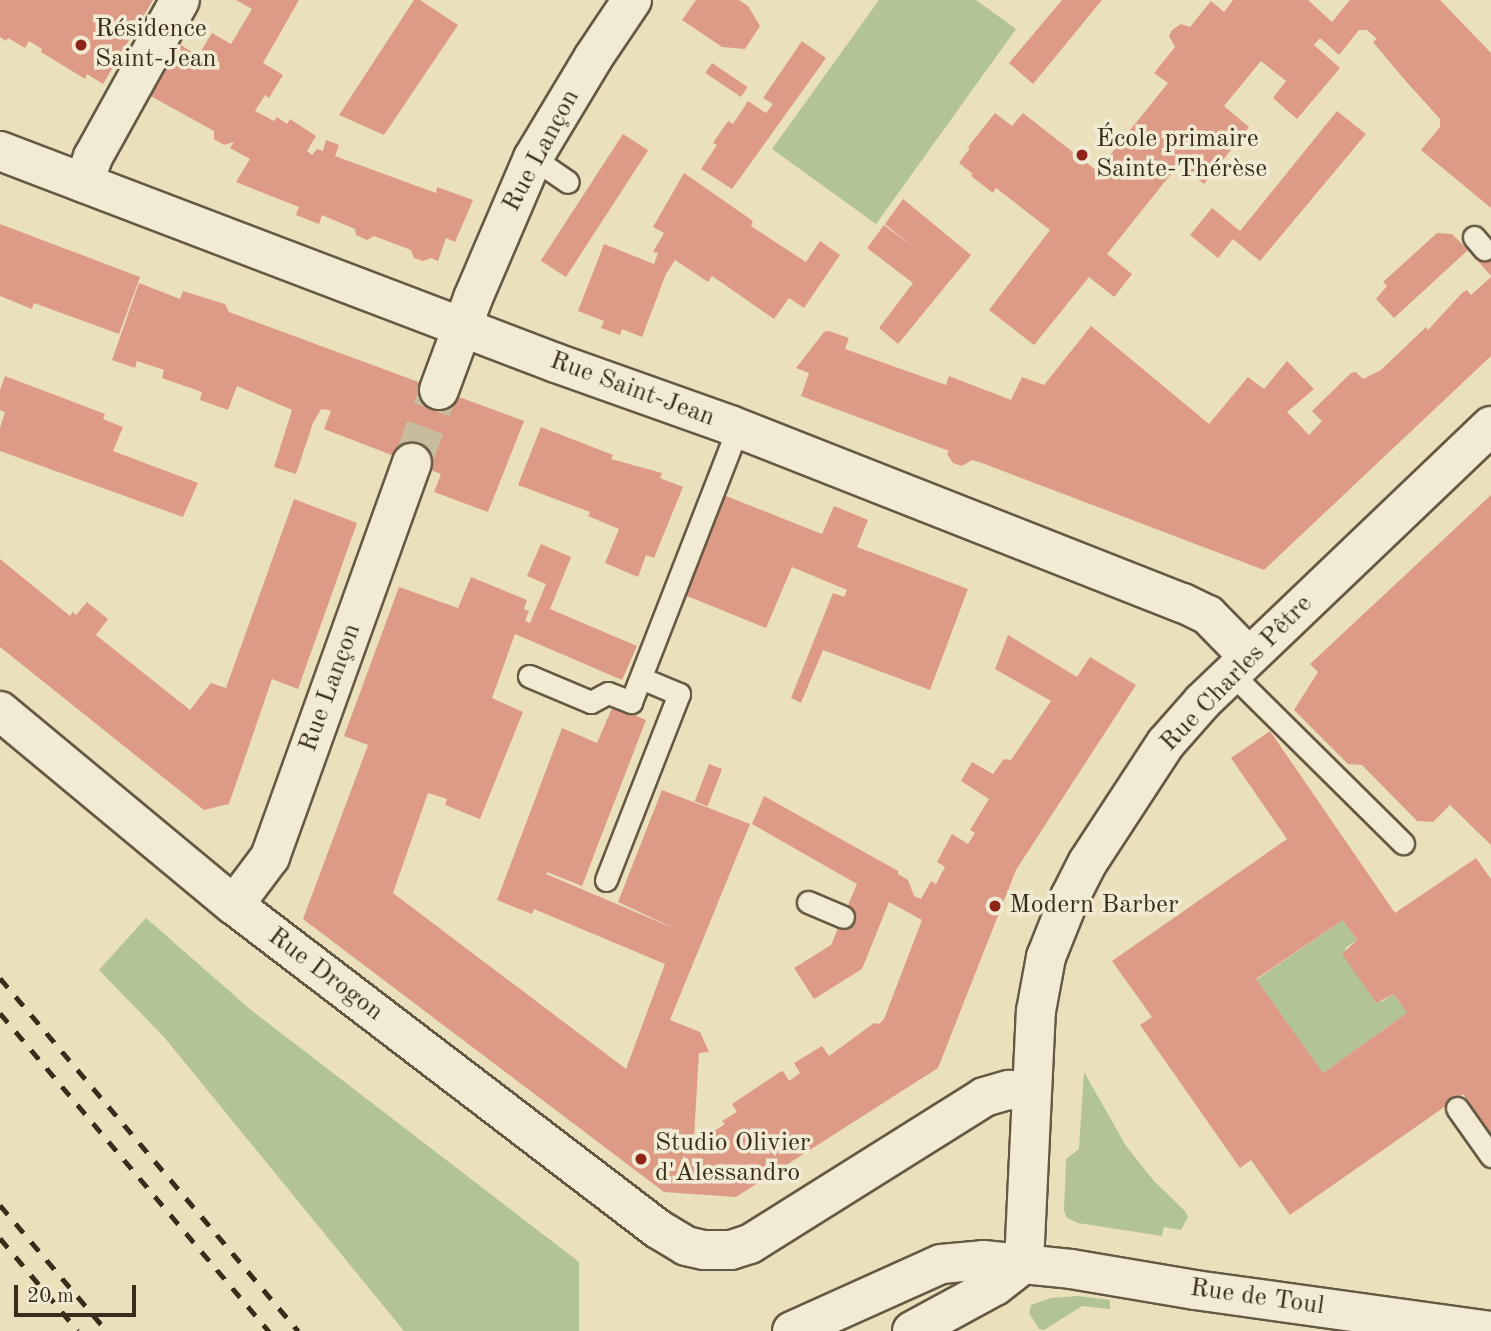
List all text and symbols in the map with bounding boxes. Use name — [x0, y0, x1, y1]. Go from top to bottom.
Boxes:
place label: Résidence Saint-Jean — [95, 14, 217, 76]
marker: Résidence Saint-Jean — [73, 37, 89, 53]
street label: Rue Lançon — [497, 84, 587, 218]
place label: École primaire Sainte-Thérèse — [1096, 124, 1267, 186]
marker: École primaire Sainte-Thérèse — [1074, 147, 1090, 163]
street label: Rue Saint-Jean — [545, 346, 719, 434]
street label: Rue Charles Pêtre — [1154, 589, 1320, 759]
street label: Rue Lançon — [293, 620, 369, 756]
place label: Modern Barber — [1009, 890, 1179, 922]
marker: Modern Barber — [987, 898, 1003, 914]
street label: Rue Drogon — [261, 921, 389, 1029]
place label: Studio Olivier d'Alessandro — [655, 1128, 811, 1190]
marker: Studio Olivier d'Alessandro — [633, 1151, 649, 1167]
scale bar — [18, 1272, 140, 1316]
street label: Rue de Toul — [1188, 1273, 1326, 1323]
text: 20 m — [27, 1286, 74, 1307]

